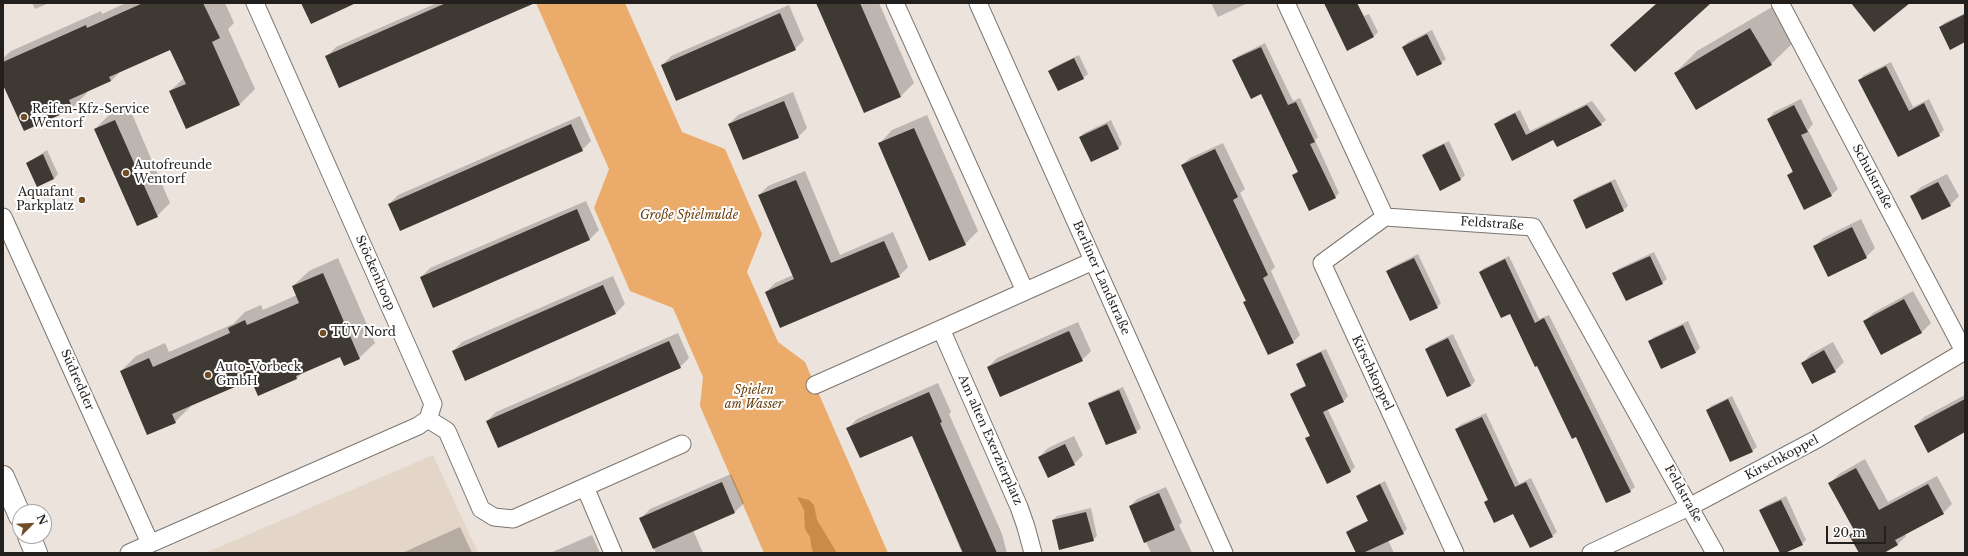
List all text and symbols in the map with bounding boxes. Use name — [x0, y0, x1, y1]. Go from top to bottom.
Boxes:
place label: Reifen-Kfz-Service Wentorf — [32, 103, 149, 131]
marker: Reifen-Kfz-Service Wentorf — [19, 112, 29, 122]
street label: Schulstraße — [1849, 142, 1895, 212]
place label: Autofreunde Wentorf — [134, 159, 212, 187]
marker: Autofreunde Wentorf — [121, 168, 131, 178]
place label: Aquafant Parkplatz — [16, 186, 74, 214]
marker: Aquafant Parkplatz — [77, 195, 87, 205]
park label: Große Spielmulde — [640, 209, 738, 223]
street label: Feldstraße — [1460, 215, 1524, 233]
street label: Berliner Landstraße — [1069, 219, 1133, 337]
street label: Stöckenhoop — [352, 233, 398, 313]
place label: TÜV Nord — [331, 326, 396, 340]
marker: TÜV Nord — [318, 328, 328, 338]
street label: Kirschkoppel — [1348, 333, 1396, 413]
street label: Südredder — [57, 347, 97, 413]
place label: Auto-Vorbeck GmbH — [216, 361, 301, 389]
marker: Auto-Vorbeck GmbH — [203, 370, 213, 380]
street label: Am alten Exerzierplatz — [955, 373, 1025, 507]
park label: Spielen am Wasser — [725, 384, 783, 412]
street label: Kirschkoppel — [1743, 433, 1821, 483]
street label: Feldstraße — [1661, 463, 1705, 525]
north arrow — [12, 504, 52, 544]
text: N — [34, 512, 51, 527]
scale bar — [1828, 518, 1888, 544]
text: 20 m — [1833, 525, 1865, 540]

